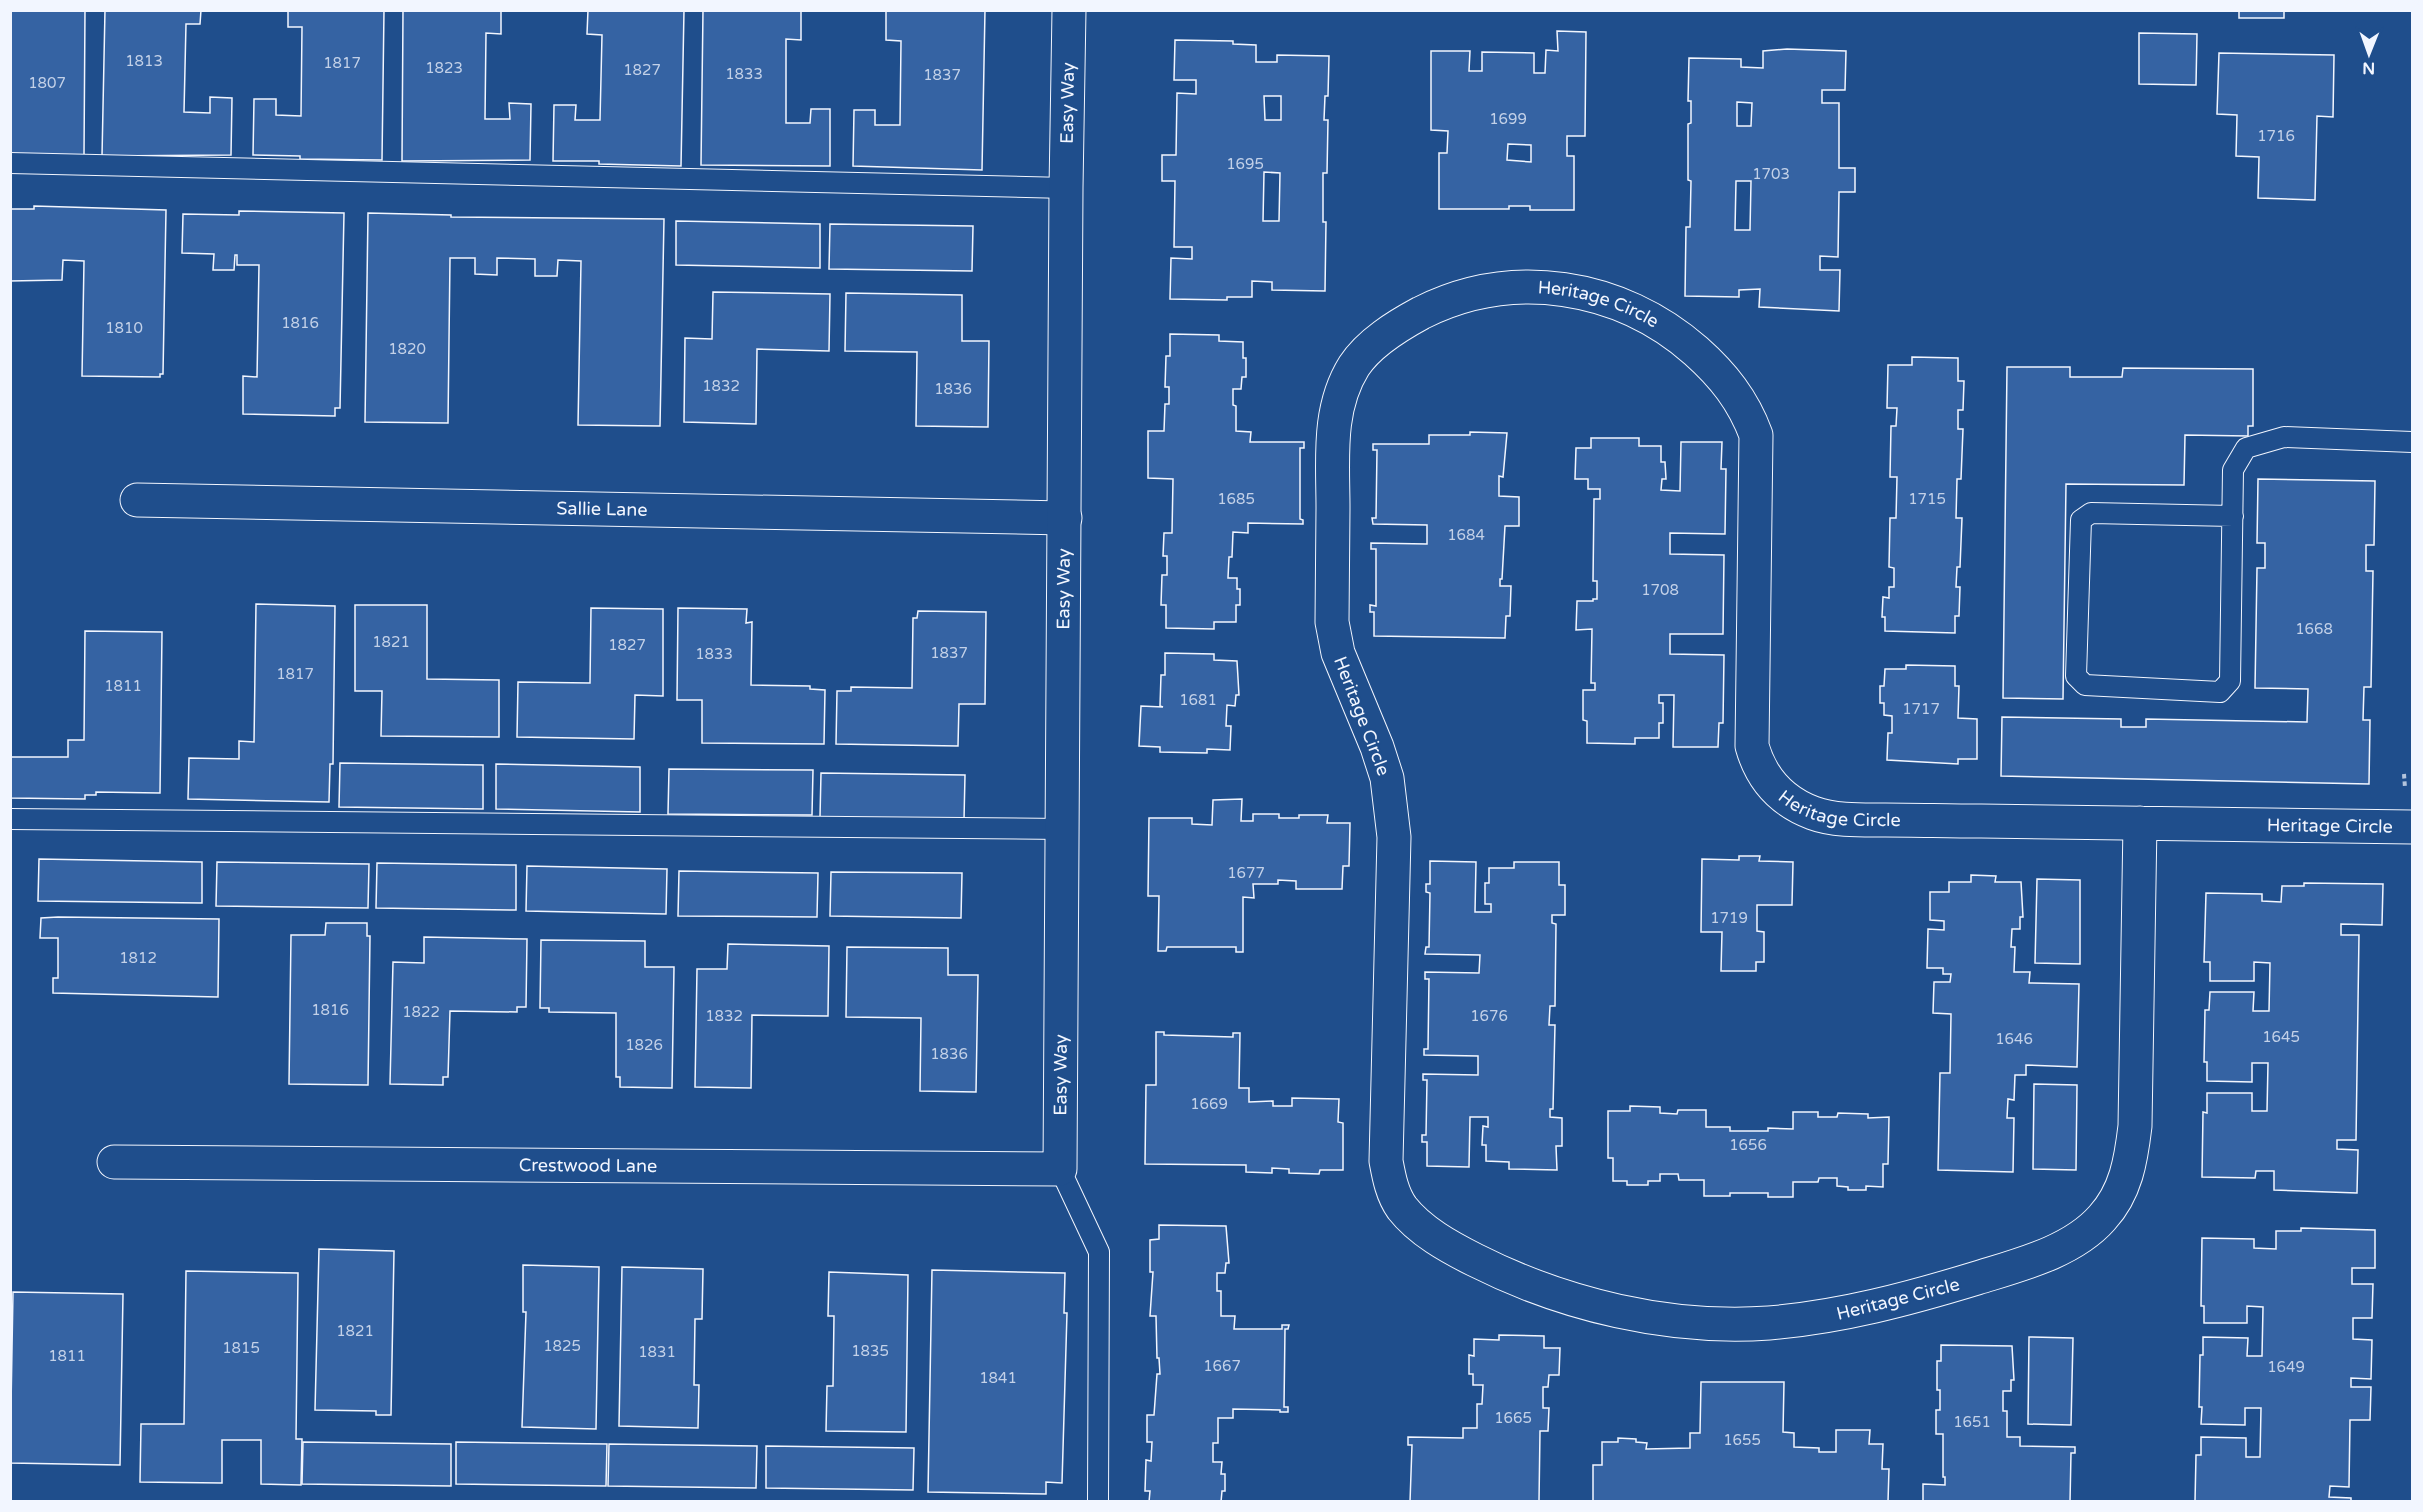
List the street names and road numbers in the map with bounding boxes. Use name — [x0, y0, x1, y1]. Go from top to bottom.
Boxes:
street label: Easy Way — [1056, 62, 1079, 144]
street label: Heritage Circle — [1537, 276, 1663, 332]
street label: Sallie Lane — [556, 497, 648, 521]
street label: Easy Way — [1052, 548, 1075, 630]
street label: Heritage Circle — [1329, 653, 1395, 779]
street label: Heritage Circle — [1774, 785, 1901, 831]
street label: Heritage Circle — [2267, 814, 2393, 838]
street label: Easy Way — [1049, 1034, 1072, 1116]
street label: Crestwood Lane — [519, 1154, 657, 1177]
street label: Heritage Circle — [1834, 1273, 1962, 1325]

